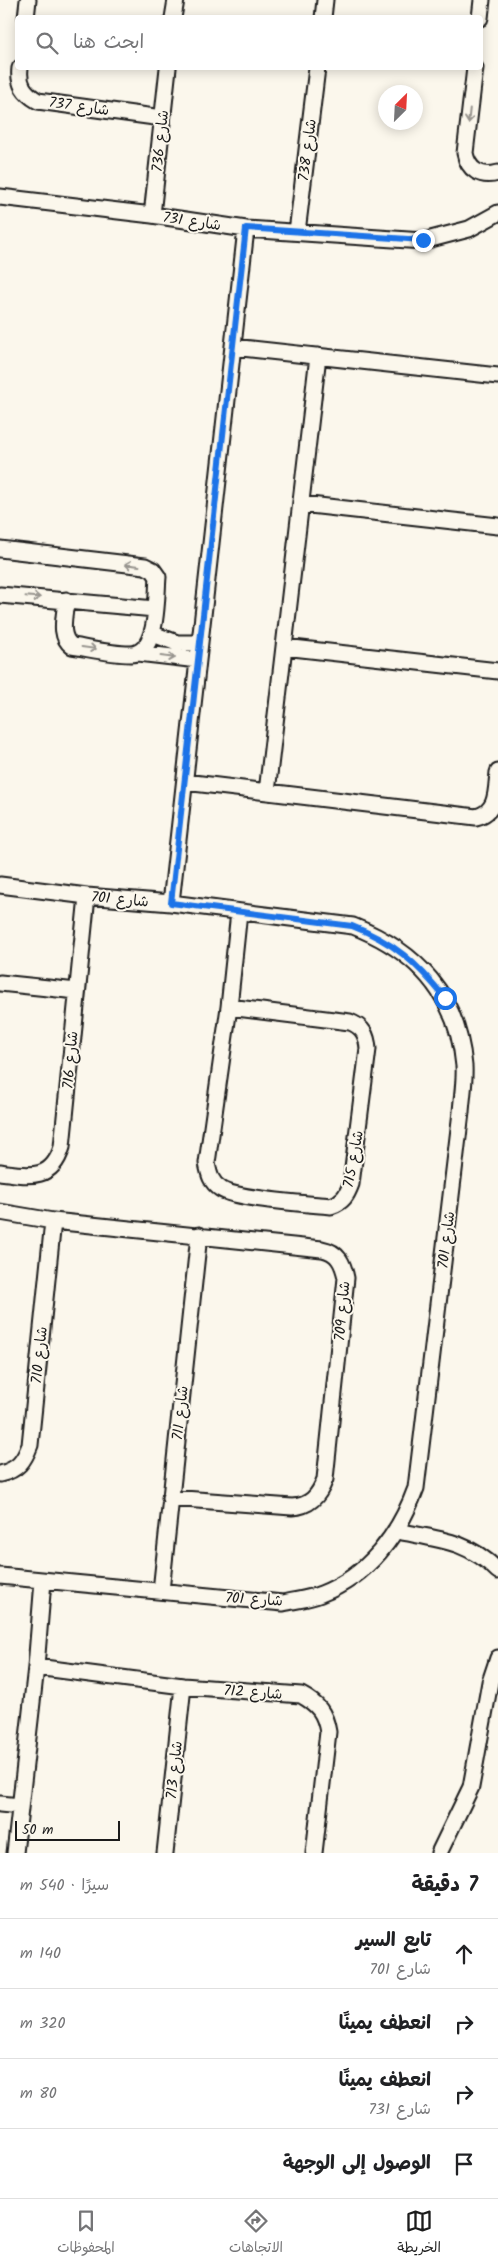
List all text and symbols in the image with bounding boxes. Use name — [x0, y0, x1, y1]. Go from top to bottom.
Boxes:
search box — [15, 15, 483, 70]
text: ابحث هنا — [73, 28, 144, 58]
icon: search — [33, 29, 61, 57]
north arrow — [378, 85, 423, 130]
street label: شارع 737 — [47, 91, 111, 123]
one-way arrow — [464, 108, 474, 124]
street label: شارع 736 — [146, 109, 176, 173]
street label: شارع 738 — [292, 117, 324, 183]
street label: شارع 731 — [161, 206, 223, 238]
route end — [412, 229, 435, 252]
one-way arrow — [124, 560, 140, 570]
one-way arrow — [25, 593, 41, 602]
one-way arrow — [80, 644, 96, 654]
one-way arrow — [160, 652, 176, 662]
street label: شارع 701 — [90, 886, 150, 914]
route start — [434, 987, 457, 1010]
street label: شارع 716 — [56, 1030, 85, 1090]
street label: شارع 715 — [337, 1128, 371, 1190]
street label: شارع 701 — [432, 1210, 462, 1270]
street label: شارع 709 — [328, 1280, 358, 1342]
street label: شارع 710 — [25, 1325, 55, 1385]
street label: شارع 711 — [166, 1385, 196, 1442]
street label: شارع 701 — [225, 1587, 283, 1613]
street label: شارع 712 — [223, 1679, 283, 1707]
street label: شارع 713 — [160, 1740, 190, 1801]
scale bar — [15, 1818, 120, 1841]
text: 50 m — [22, 1819, 53, 1841]
text: 7 دقيقة — [412, 1869, 478, 1902]
text: سيرًا · 540 m — [20, 1873, 109, 1898]
text: تابع السير — [356, 1926, 431, 1956]
icon: ahead — [450, 1940, 478, 1968]
text: 140 m — [20, 1941, 61, 1966]
text: شارع 701 — [370, 1957, 431, 1982]
text: انعطف يمينًا — [339, 2009, 431, 2039]
icon: right — [450, 2010, 478, 2038]
text: 320 m — [20, 2011, 66, 2036]
text: انعطف يمينًا — [339, 2066, 431, 2096]
icon: right — [450, 2080, 478, 2108]
text: 80 m — [20, 2081, 57, 2106]
text: شارع 731 — [368, 2097, 431, 2122]
text: الوصول إلى الوجهة — [283, 2149, 431, 2179]
icon: arrive — [450, 2150, 478, 2178]
tab: المحفوظات — [57, 2207, 115, 2260]
tab: الاتجاهات — [229, 2207, 283, 2260]
tab: الخريطة — [397, 2207, 441, 2260]

